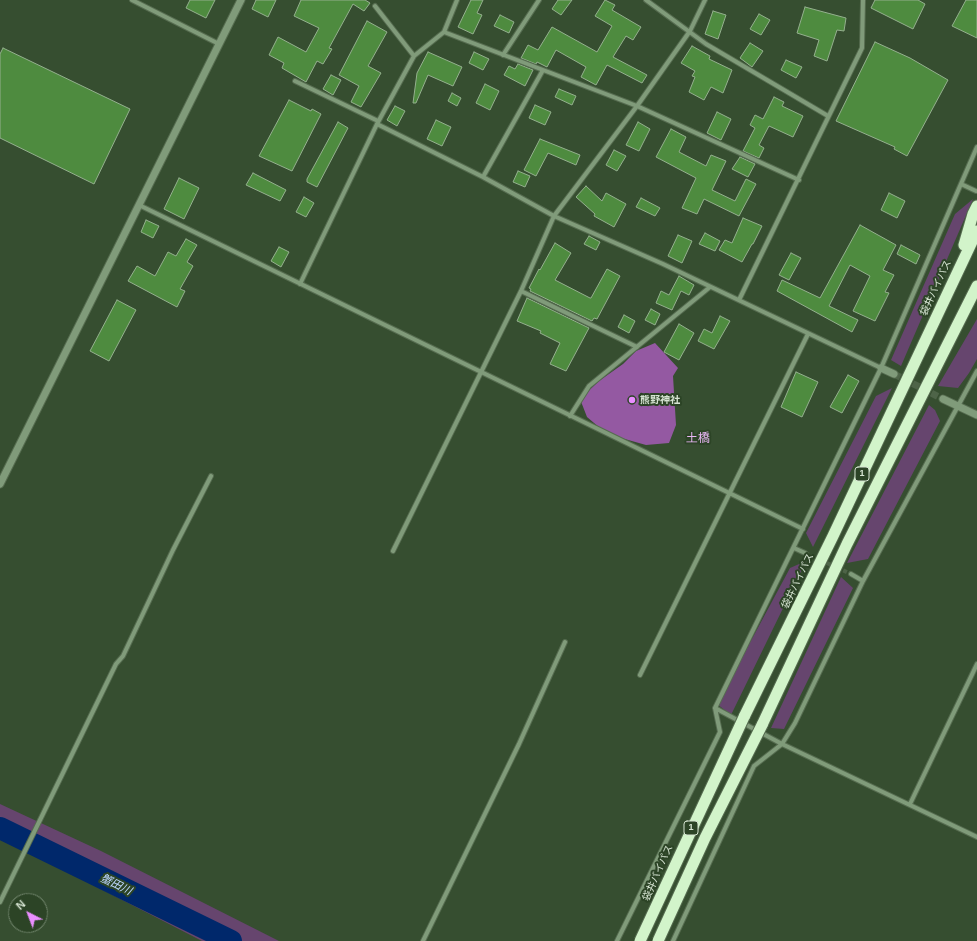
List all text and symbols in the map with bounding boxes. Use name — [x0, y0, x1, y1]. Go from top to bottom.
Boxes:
street label: 袋井バイパス — [918, 258, 954, 318]
place label: 熊野神社 — [640, 394, 680, 406]
marker: 熊野神社 — [627, 395, 637, 405]
district label: 土橋 — [686, 432, 710, 446]
road number: 1 — [855, 467, 869, 481]
street label: 袋井バイパス — [779, 551, 817, 611]
road number: 1 — [684, 821, 698, 835]
street label: 袋井バイパス — [640, 843, 676, 903]
water label: 蟹田川 — [98, 872, 134, 898]
north arrow — [8, 893, 48, 933]
text: N — [14, 898, 28, 912]

